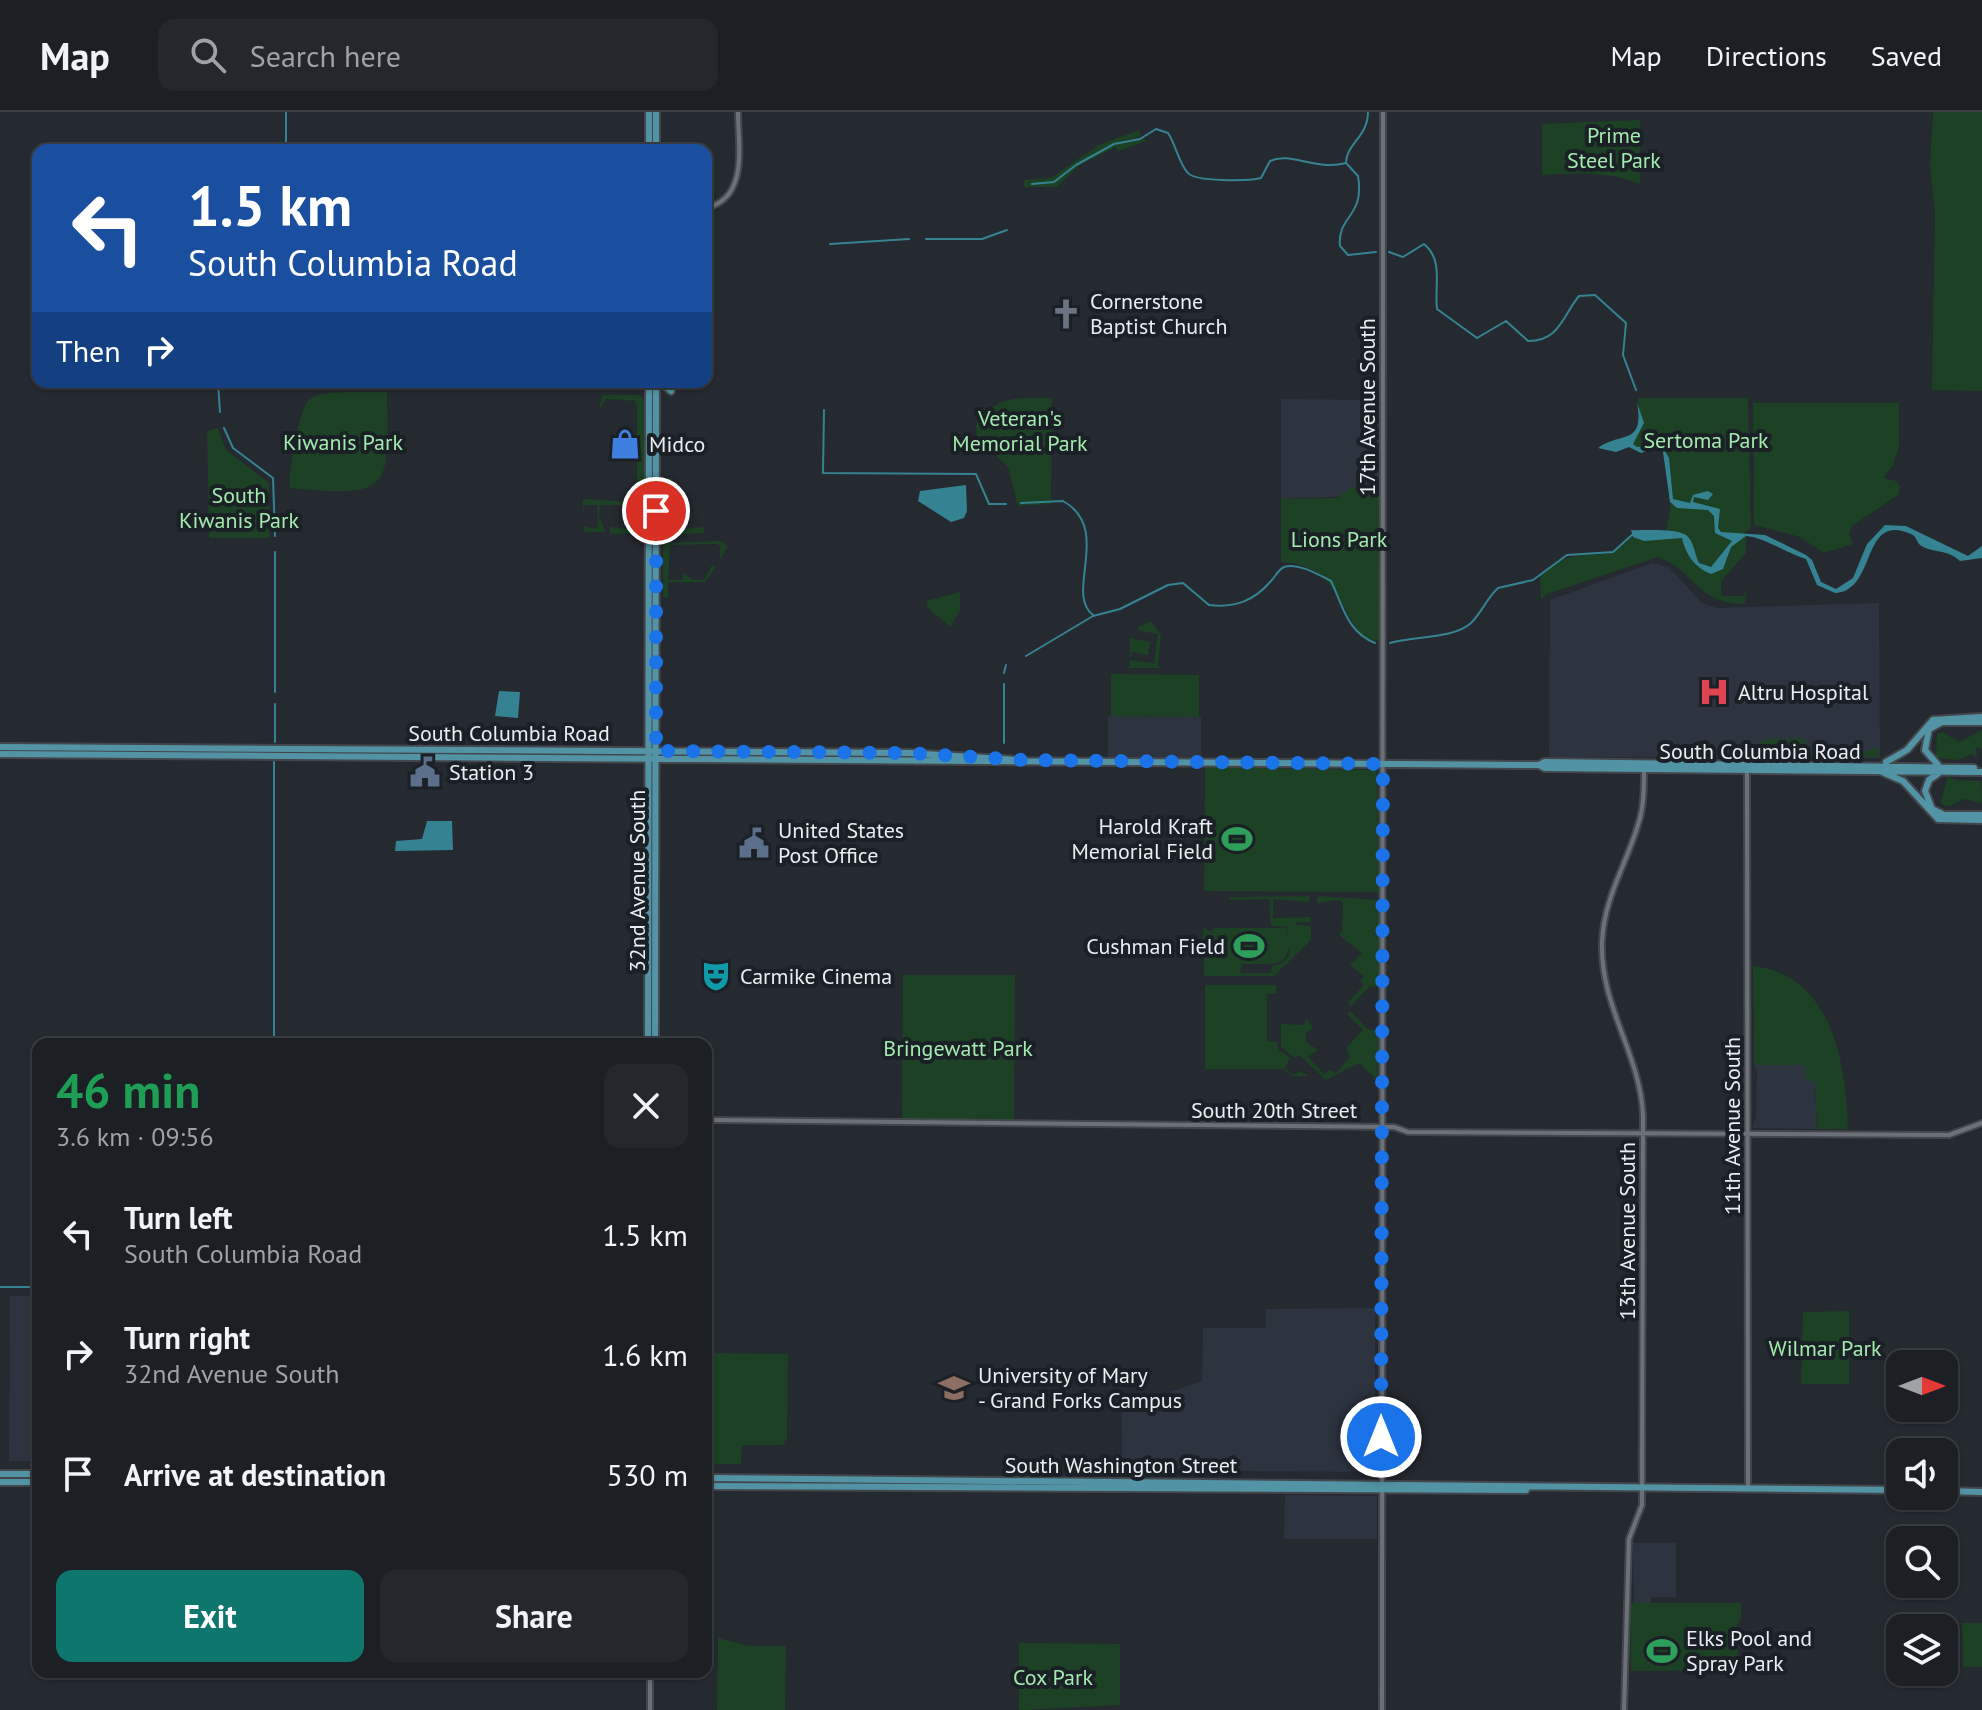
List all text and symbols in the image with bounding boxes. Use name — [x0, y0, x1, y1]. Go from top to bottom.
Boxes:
search box — [158, 19, 718, 91]
text: Map — [40, 31, 110, 80]
icon: search — [186, 33, 230, 77]
text: Search here — [250, 36, 401, 75]
text: Map — [1611, 37, 1662, 74]
text: Directions — [1706, 37, 1827, 74]
text: Saved — [1871, 37, 1942, 74]
park label: Prime Steel Park — [1567, 121, 1661, 174]
text: 1.5 km — [188, 169, 352, 241]
icon: left — [56, 176, 160, 280]
text: South Columbia Road — [188, 239, 518, 286]
place label: Cornerstone Baptist Church — [1090, 287, 1228, 340]
church icon: Cornerstone Baptist Church — [1049, 297, 1083, 331]
street label: 17th Avenue South — [1353, 318, 1381, 496]
icon: right — [137, 328, 181, 372]
text: Then — [56, 331, 121, 370]
park label: Veteran's Memorial Park — [952, 404, 1088, 457]
park label: Sertoma Park — [1643, 426, 1769, 454]
shop icon: Midco — [608, 427, 642, 461]
park label: Kiwanis Park — [283, 428, 403, 456]
place label: Midco — [649, 430, 705, 458]
pin — [622, 477, 690, 545]
park label: South Kiwanis Park — [179, 481, 299, 534]
icon: arrive — [634, 489, 678, 533]
park label: Lions Park — [1291, 525, 1388, 553]
hospital icon: Altru Hospital — [1697, 675, 1731, 709]
place label: Altru Hospital — [1738, 678, 1869, 706]
street label: South Columbia Road — [408, 719, 610, 747]
street label: South Columbia Road — [1659, 737, 1861, 765]
public building icon: Station 3 — [408, 755, 442, 789]
place label: Station 3 — [449, 758, 534, 786]
street label: 32nd Avenue South — [623, 790, 651, 972]
place label: Harold Kraft Memorial Field — [1071, 812, 1214, 865]
place label: United States Post Office — [778, 816, 904, 869]
sports icon: Harold Kraft Memorial Field — [1220, 822, 1254, 856]
public building icon: United States Post Office — [737, 826, 771, 860]
sports icon: Cushman Field — [1232, 929, 1266, 963]
place label: Cushman Field — [1086, 932, 1225, 960]
theatre icon: Carmike Cinema — [699, 959, 733, 993]
place label: Carmike Cinema — [740, 962, 892, 990]
park label: Bringewatt Park — [883, 1034, 1033, 1062]
street label: 11th Avenue South — [1718, 1037, 1746, 1215]
text: 46 min — [56, 1059, 200, 1121]
button: close — [604, 1064, 688, 1148]
street label: South 20th Street — [1191, 1096, 1358, 1124]
text: 3.6 km · 09:56 — [56, 1120, 214, 1153]
street label: 13th Avenue South — [1613, 1142, 1641, 1320]
text: Turn left — [124, 1198, 232, 1237]
icon: left — [56, 1212, 100, 1256]
text: 1.5 km — [602, 1215, 688, 1254]
text: South Columbia Road — [124, 1237, 362, 1270]
text: Turn right — [124, 1318, 250, 1357]
icon: right — [56, 1332, 100, 1376]
park label: Wilmar Park — [1768, 1334, 1882, 1362]
text: 1.6 km — [602, 1335, 688, 1374]
north arrow — [1886, 1350, 1958, 1422]
map controls — [1886, 1350, 1958, 1686]
text: 32nd Avenue South — [124, 1357, 340, 1390]
place label: University of Mary - Grand Forks Campus — [978, 1361, 1182, 1414]
school or university icon: University of Mary - Grand Forks Campus — [937, 1371, 971, 1405]
position arrow — [1339, 1395, 1423, 1479]
button: sound — [1886, 1438, 1958, 1510]
street label: South Washington Street — [1005, 1451, 1238, 1479]
icon: arrive — [56, 1452, 100, 1496]
text: Arrive at destination — [124, 1455, 386, 1494]
text: 530 m — [607, 1455, 688, 1494]
button: search — [1886, 1526, 1958, 1598]
button: Exit — [56, 1570, 364, 1662]
button: Share — [380, 1570, 688, 1662]
button: layers — [1886, 1614, 1958, 1686]
place label: Elks Pool and Spray Park — [1686, 1624, 1812, 1677]
sports icon: Elks Pool and Spray Park — [1645, 1634, 1679, 1668]
park label: Cox Park — [1013, 1663, 1093, 1691]

